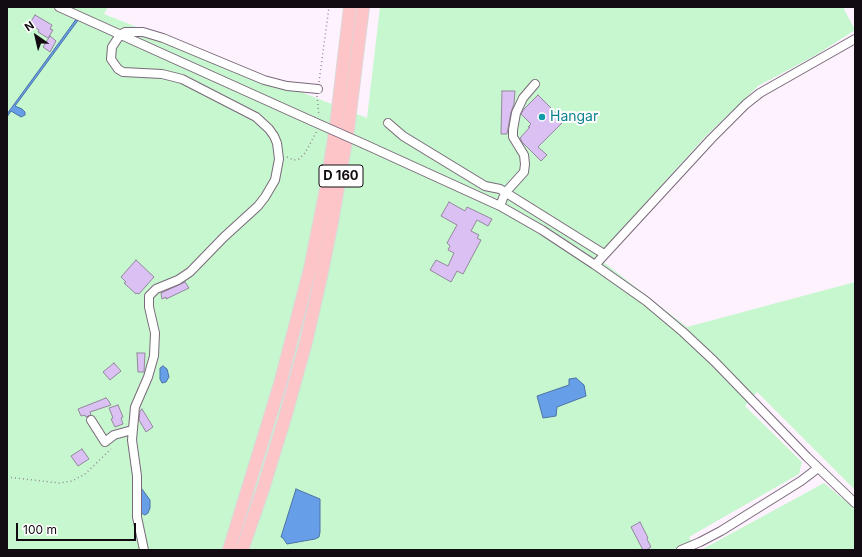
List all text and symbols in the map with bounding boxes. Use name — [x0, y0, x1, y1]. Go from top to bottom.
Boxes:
north arrow — [16, 16, 56, 56]
text: N — [22, 18, 37, 34]
place label: Hangar — [550, 109, 598, 125]
marker: Hangar — [537, 112, 547, 122]
road number: D 160 — [319, 165, 363, 187]
scale bar — [18, 515, 138, 541]
text: 100 m — [23, 522, 57, 537]

